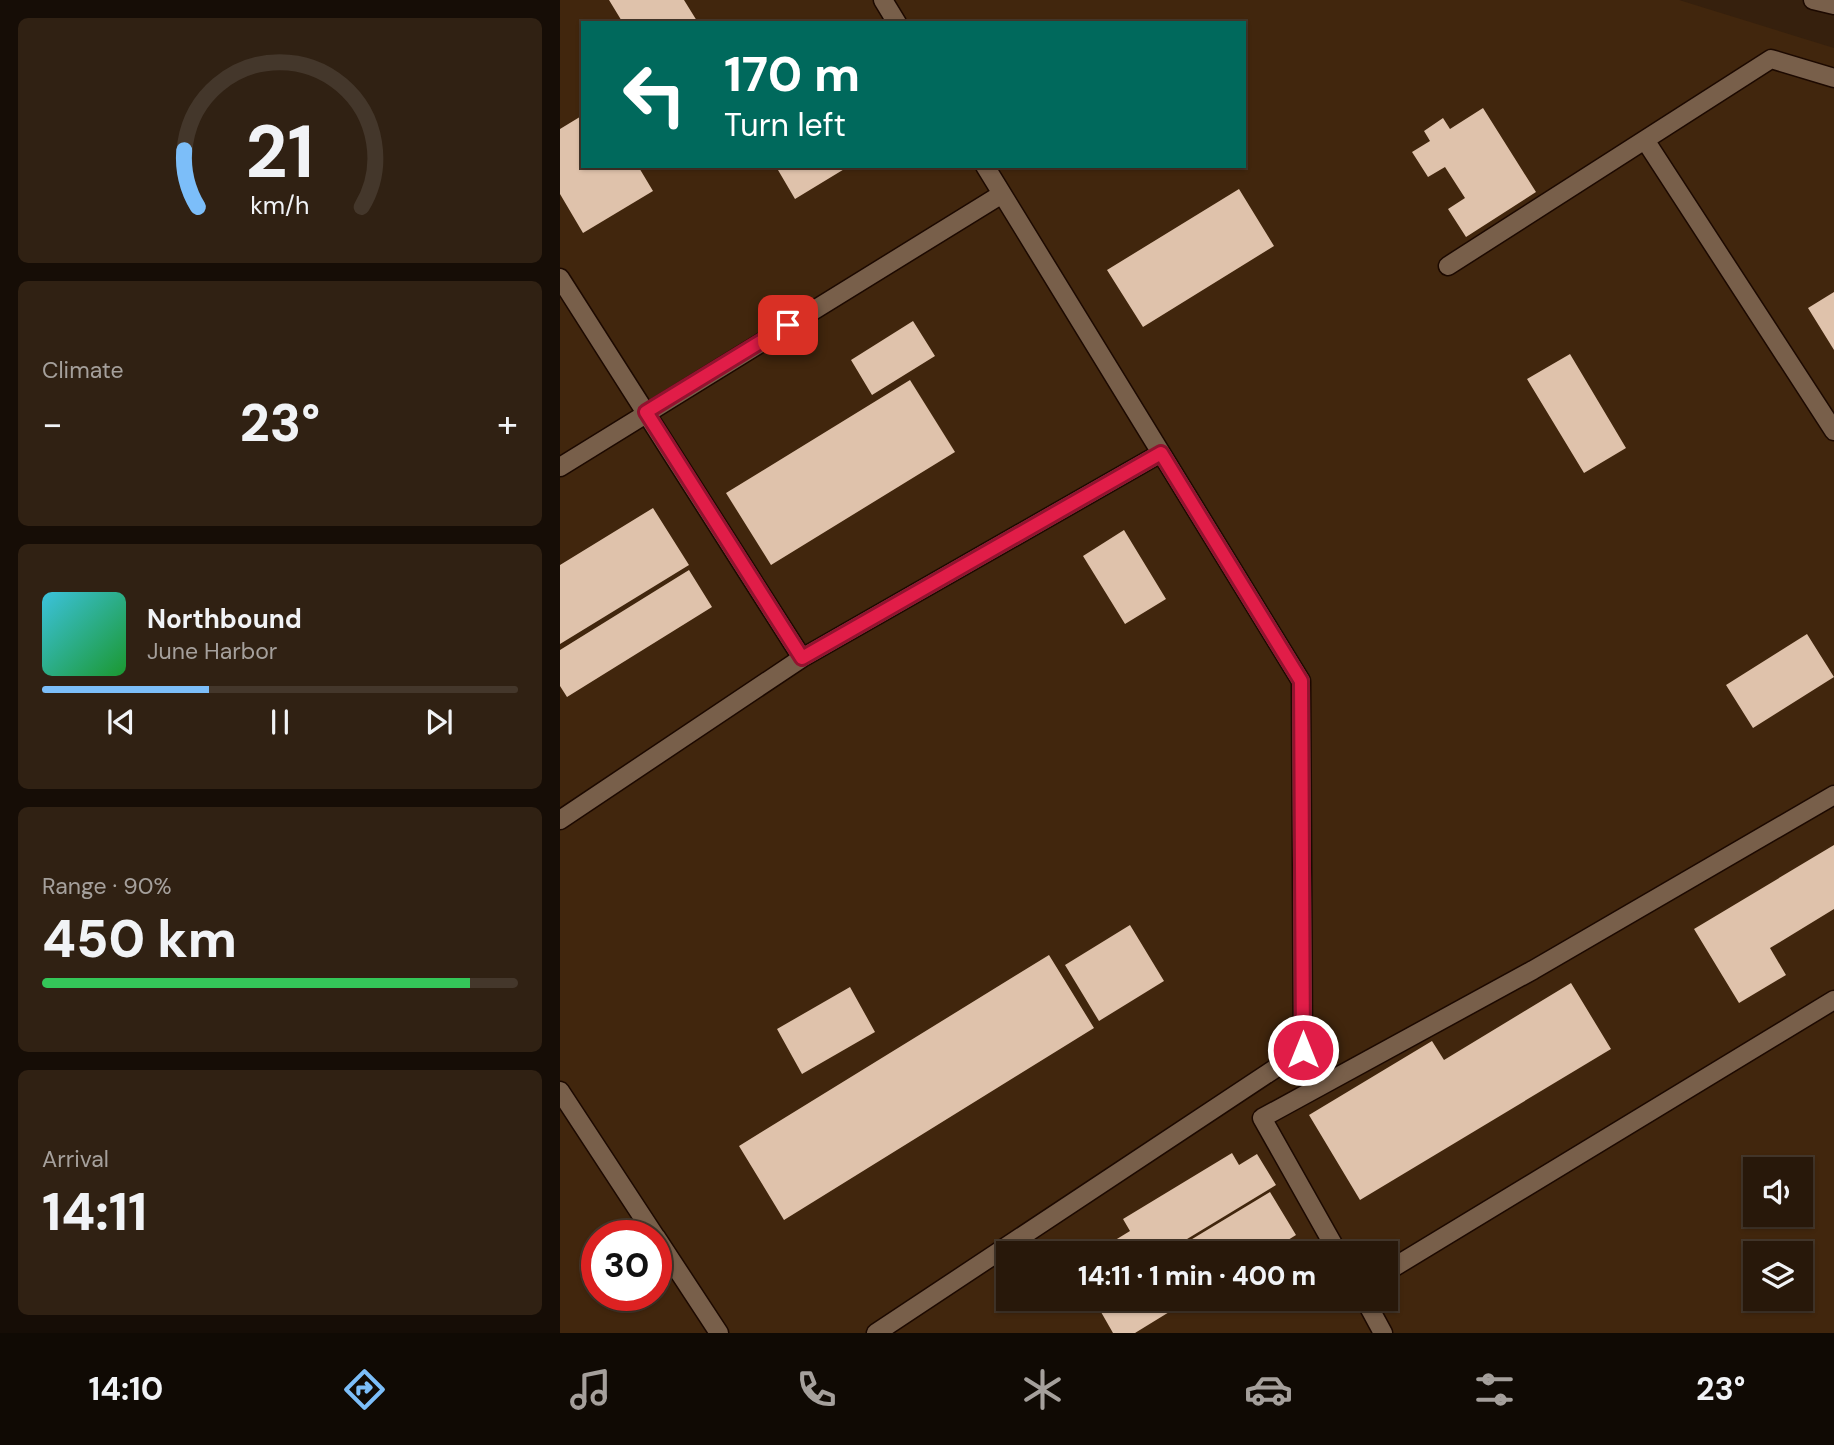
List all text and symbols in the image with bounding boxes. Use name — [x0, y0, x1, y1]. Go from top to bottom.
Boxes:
text: 170 m — [724, 42, 860, 106]
icon: left — [609, 49, 700, 140]
text: Turn left — [724, 104, 846, 146]
text: 21 — [246, 105, 314, 200]
text: km/h — [250, 188, 310, 221]
pin — [758, 295, 818, 355]
icon: arrive — [769, 306, 807, 344]
text: Climate — [42, 355, 124, 385]
text: 23° — [240, 389, 320, 457]
text: − — [42, 399, 63, 449]
text: + — [497, 399, 518, 449]
text: Northbound — [147, 602, 302, 636]
text: June Harbor — [147, 636, 277, 666]
icon: previous — [102, 703, 140, 741]
icon: pause — [261, 703, 299, 741]
icon: next — [420, 703, 458, 741]
text: Range · 90% — [42, 871, 172, 901]
text: 450 km — [42, 905, 237, 973]
position arrow — [1266, 1013, 1340, 1087]
text: Arrival — [42, 1144, 109, 1174]
map controls — [1743, 1157, 1813, 1311]
button: sound — [1743, 1157, 1813, 1227]
text: 14:11 — [42, 1178, 147, 1246]
speed limit sign: 30 — [581, 1220, 672, 1311]
button: layers — [1743, 1241, 1813, 1311]
text: 14:11 · 1 min · 400 m — [1078, 1259, 1316, 1293]
icon: directions — [340, 1365, 389, 1414]
icon: music — [566, 1365, 615, 1414]
icon: phone — [792, 1365, 841, 1414]
icon: climate — [1018, 1365, 1067, 1414]
icon: car — [1244, 1365, 1293, 1414]
icon: filters — [1470, 1365, 1519, 1414]
text: 14:10 — [88, 1368, 163, 1410]
text: 23° — [1696, 1368, 1745, 1410]

